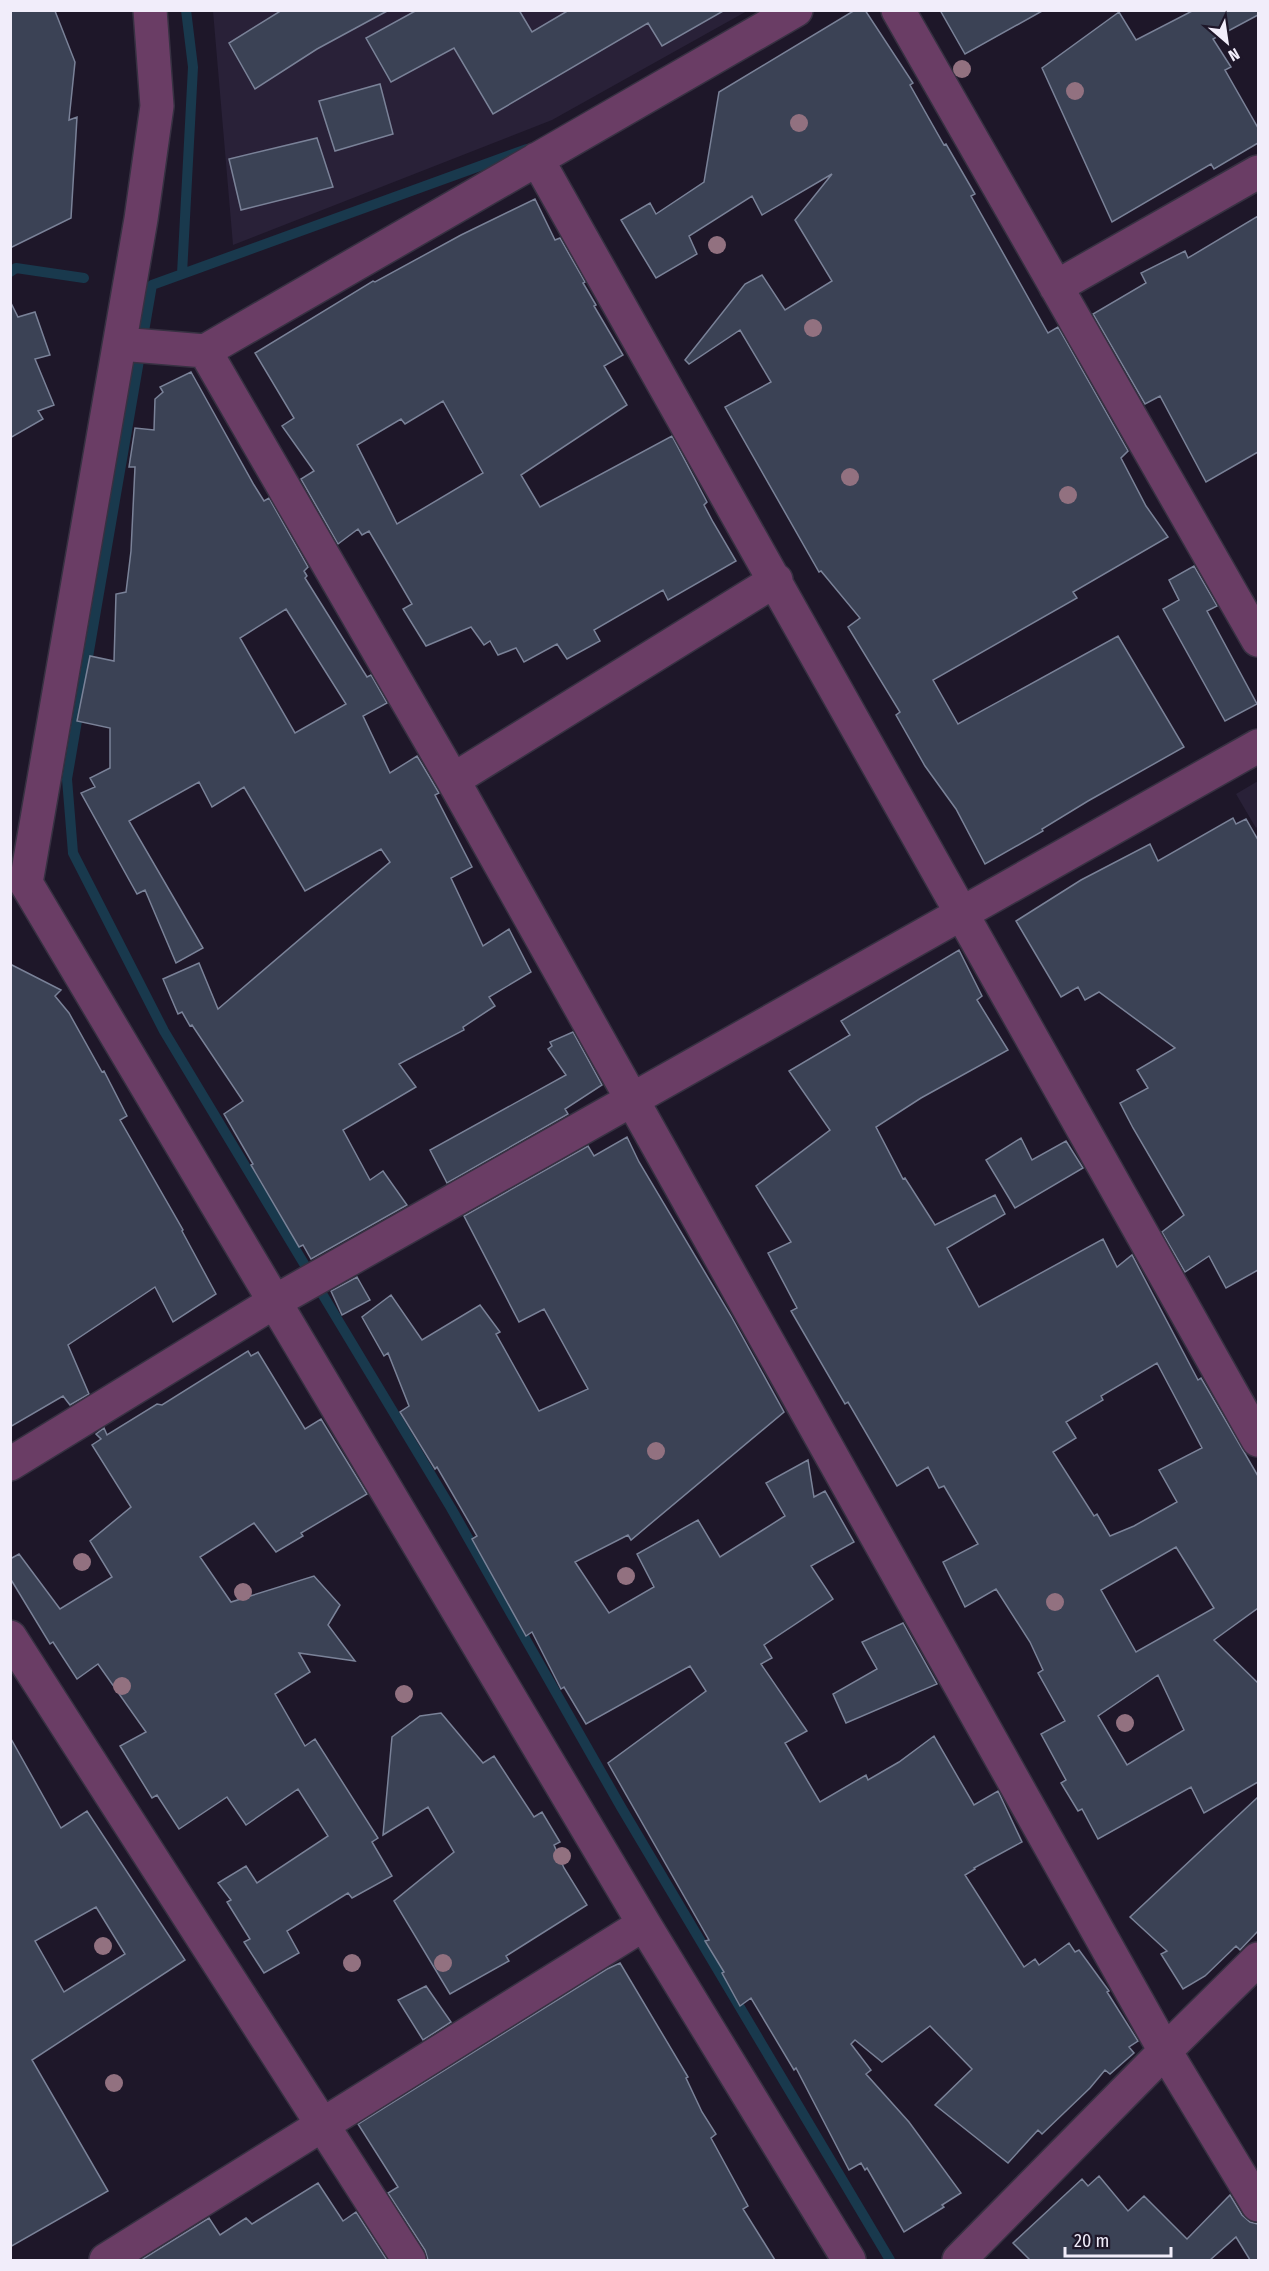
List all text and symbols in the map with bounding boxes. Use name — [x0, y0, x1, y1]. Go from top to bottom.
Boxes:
north arrow — [1197, 12, 1257, 72]
text: N — [1225, 44, 1243, 65]
scale bar — [1065, 2220, 1172, 2258]
text: 20 m — [1074, 2230, 1109, 2252]

